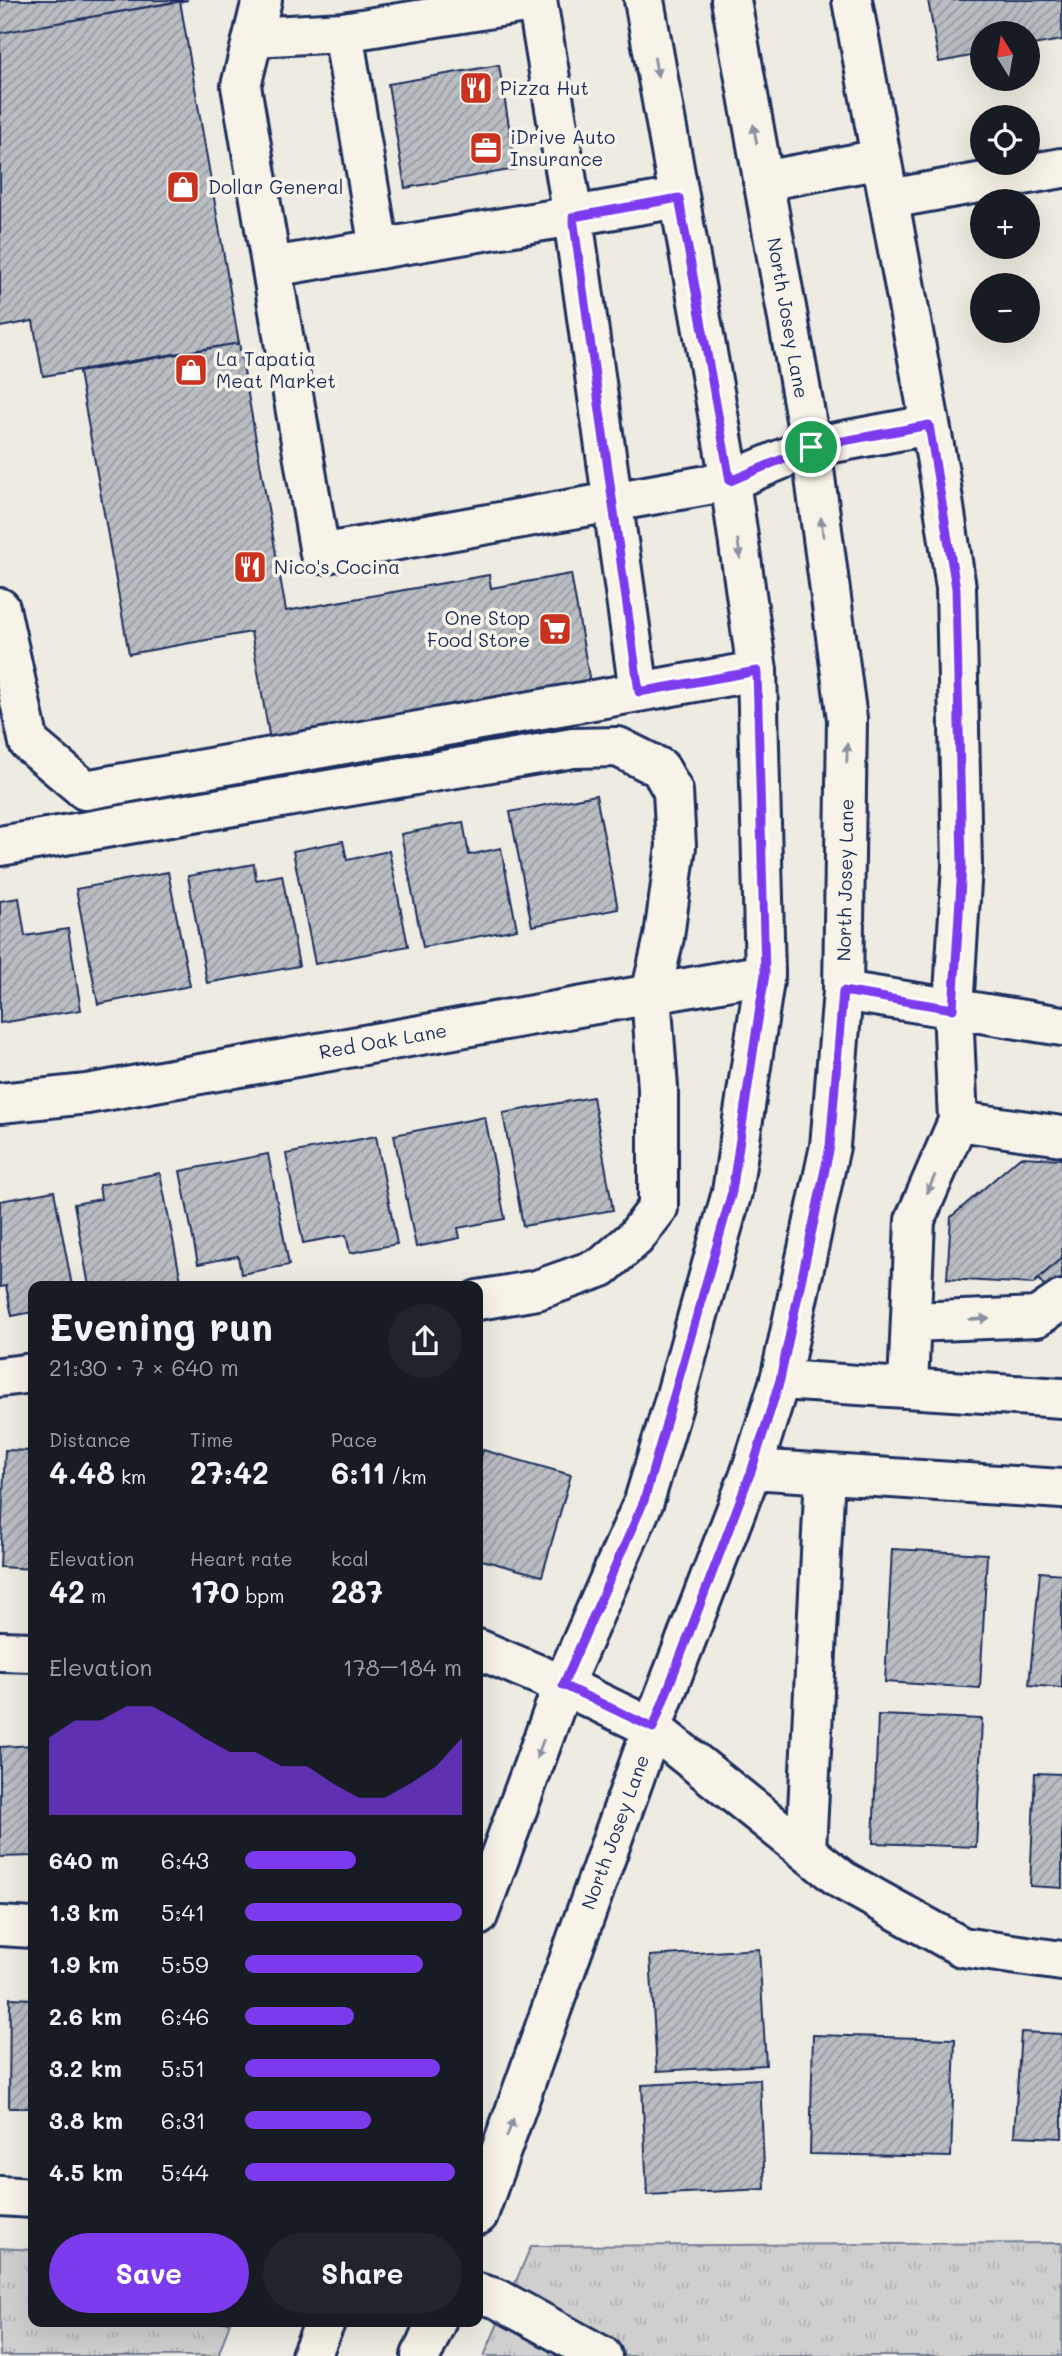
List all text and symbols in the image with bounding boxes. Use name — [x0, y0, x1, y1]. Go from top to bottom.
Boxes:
north arrow — [970, 21, 1040, 91]
map controls — [970, 21, 1040, 343]
one-way arrow — [651, 56, 662, 78]
restaurant icon: Pizza Hut — [457, 69, 495, 107]
place label: Pizza Hut — [500, 75, 589, 100]
button: locate — [970, 105, 1040, 175]
one-way arrow — [749, 123, 760, 145]
place label: iDrive Auto Insurance — [510, 124, 615, 171]
office icon: iDrive Auto Insurance — [467, 129, 505, 167]
shop icon: Dollar General — [164, 168, 202, 206]
place label: Dollar General — [208, 174, 344, 199]
button: + — [970, 189, 1040, 259]
street label: North Josey Lane — [762, 236, 815, 400]
button: − — [970, 273, 1040, 343]
place label: La Tapatia Meat Market — [216, 346, 336, 393]
shop icon: La Tapatia Meat Market — [172, 351, 210, 389]
pin — [781, 417, 841, 477]
icon: arrive — [792, 428, 830, 466]
one-way arrow — [816, 516, 827, 538]
one-way arrow — [734, 538, 745, 560]
restaurant icon: Nico's Cocina — [231, 548, 269, 586]
place label: Nico's Cocina — [274, 554, 400, 579]
place label: One Stop Food Store — [427, 605, 530, 652]
supermarket icon: One Stop Food Store — [536, 610, 574, 648]
one-way arrow — [841, 742, 852, 764]
street label: North Josey Lane — [831, 798, 858, 962]
street label: Red Oak Lane — [317, 1017, 449, 1064]
one-way arrow — [925, 1174, 937, 1194]
text: Evening run — [49, 1301, 273, 1351]
button: share — [388, 1304, 462, 1378]
one-way arrow — [968, 1314, 990, 1325]
text: 21:30 · 7 × 640 m — [49, 1352, 239, 1382]
text: Distance — [49, 1427, 131, 1452]
text: Time — [190, 1427, 233, 1452]
text: Pace — [331, 1427, 377, 1452]
text: 4.48 — [49, 1452, 115, 1492]
text: 27:42 — [190, 1452, 269, 1492]
text: 6:11 — [331, 1452, 385, 1492]
text: km — [115, 1464, 146, 1489]
text: /km — [385, 1464, 427, 1489]
text: Elevation — [49, 1546, 134, 1571]
text: Heart rate — [190, 1546, 293, 1571]
text: kcal — [331, 1546, 369, 1571]
text: 42 — [49, 1571, 85, 1611]
text: 170 — [190, 1571, 239, 1611]
text: 287 — [331, 1571, 383, 1611]
text: m — [85, 1583, 106, 1608]
text: bpm — [239, 1583, 284, 1608]
text: Elevation — [49, 1652, 152, 1682]
text: 178–184 m — [343, 1652, 462, 1682]
one-way arrow — [534, 1738, 545, 1759]
street label: North Josey Lane — [575, 1751, 654, 1913]
text: 640 m — [49, 1845, 119, 1875]
text: 6:43 — [161, 1845, 209, 1875]
text: 1.3 km — [49, 1897, 119, 1927]
text: 5:41 — [161, 1897, 205, 1927]
text: 1.9 km — [49, 1949, 119, 1979]
text: 5:59 — [161, 1949, 209, 1979]
text: 2.6 km — [49, 2001, 122, 2031]
text: 6:46 — [161, 2001, 209, 2031]
text: 3.2 km — [49, 2053, 122, 2083]
text: 5:51 — [161, 2053, 205, 2083]
text: 3.8 km — [49, 2105, 123, 2135]
text: 6:31 — [161, 2105, 206, 2135]
one-way arrow — [504, 2117, 515, 2138]
text: 4.5 km — [49, 2157, 123, 2187]
text: 5:44 — [161, 2157, 209, 2187]
button: Save — [49, 2233, 249, 2313]
button: Share — [263, 2233, 462, 2313]

